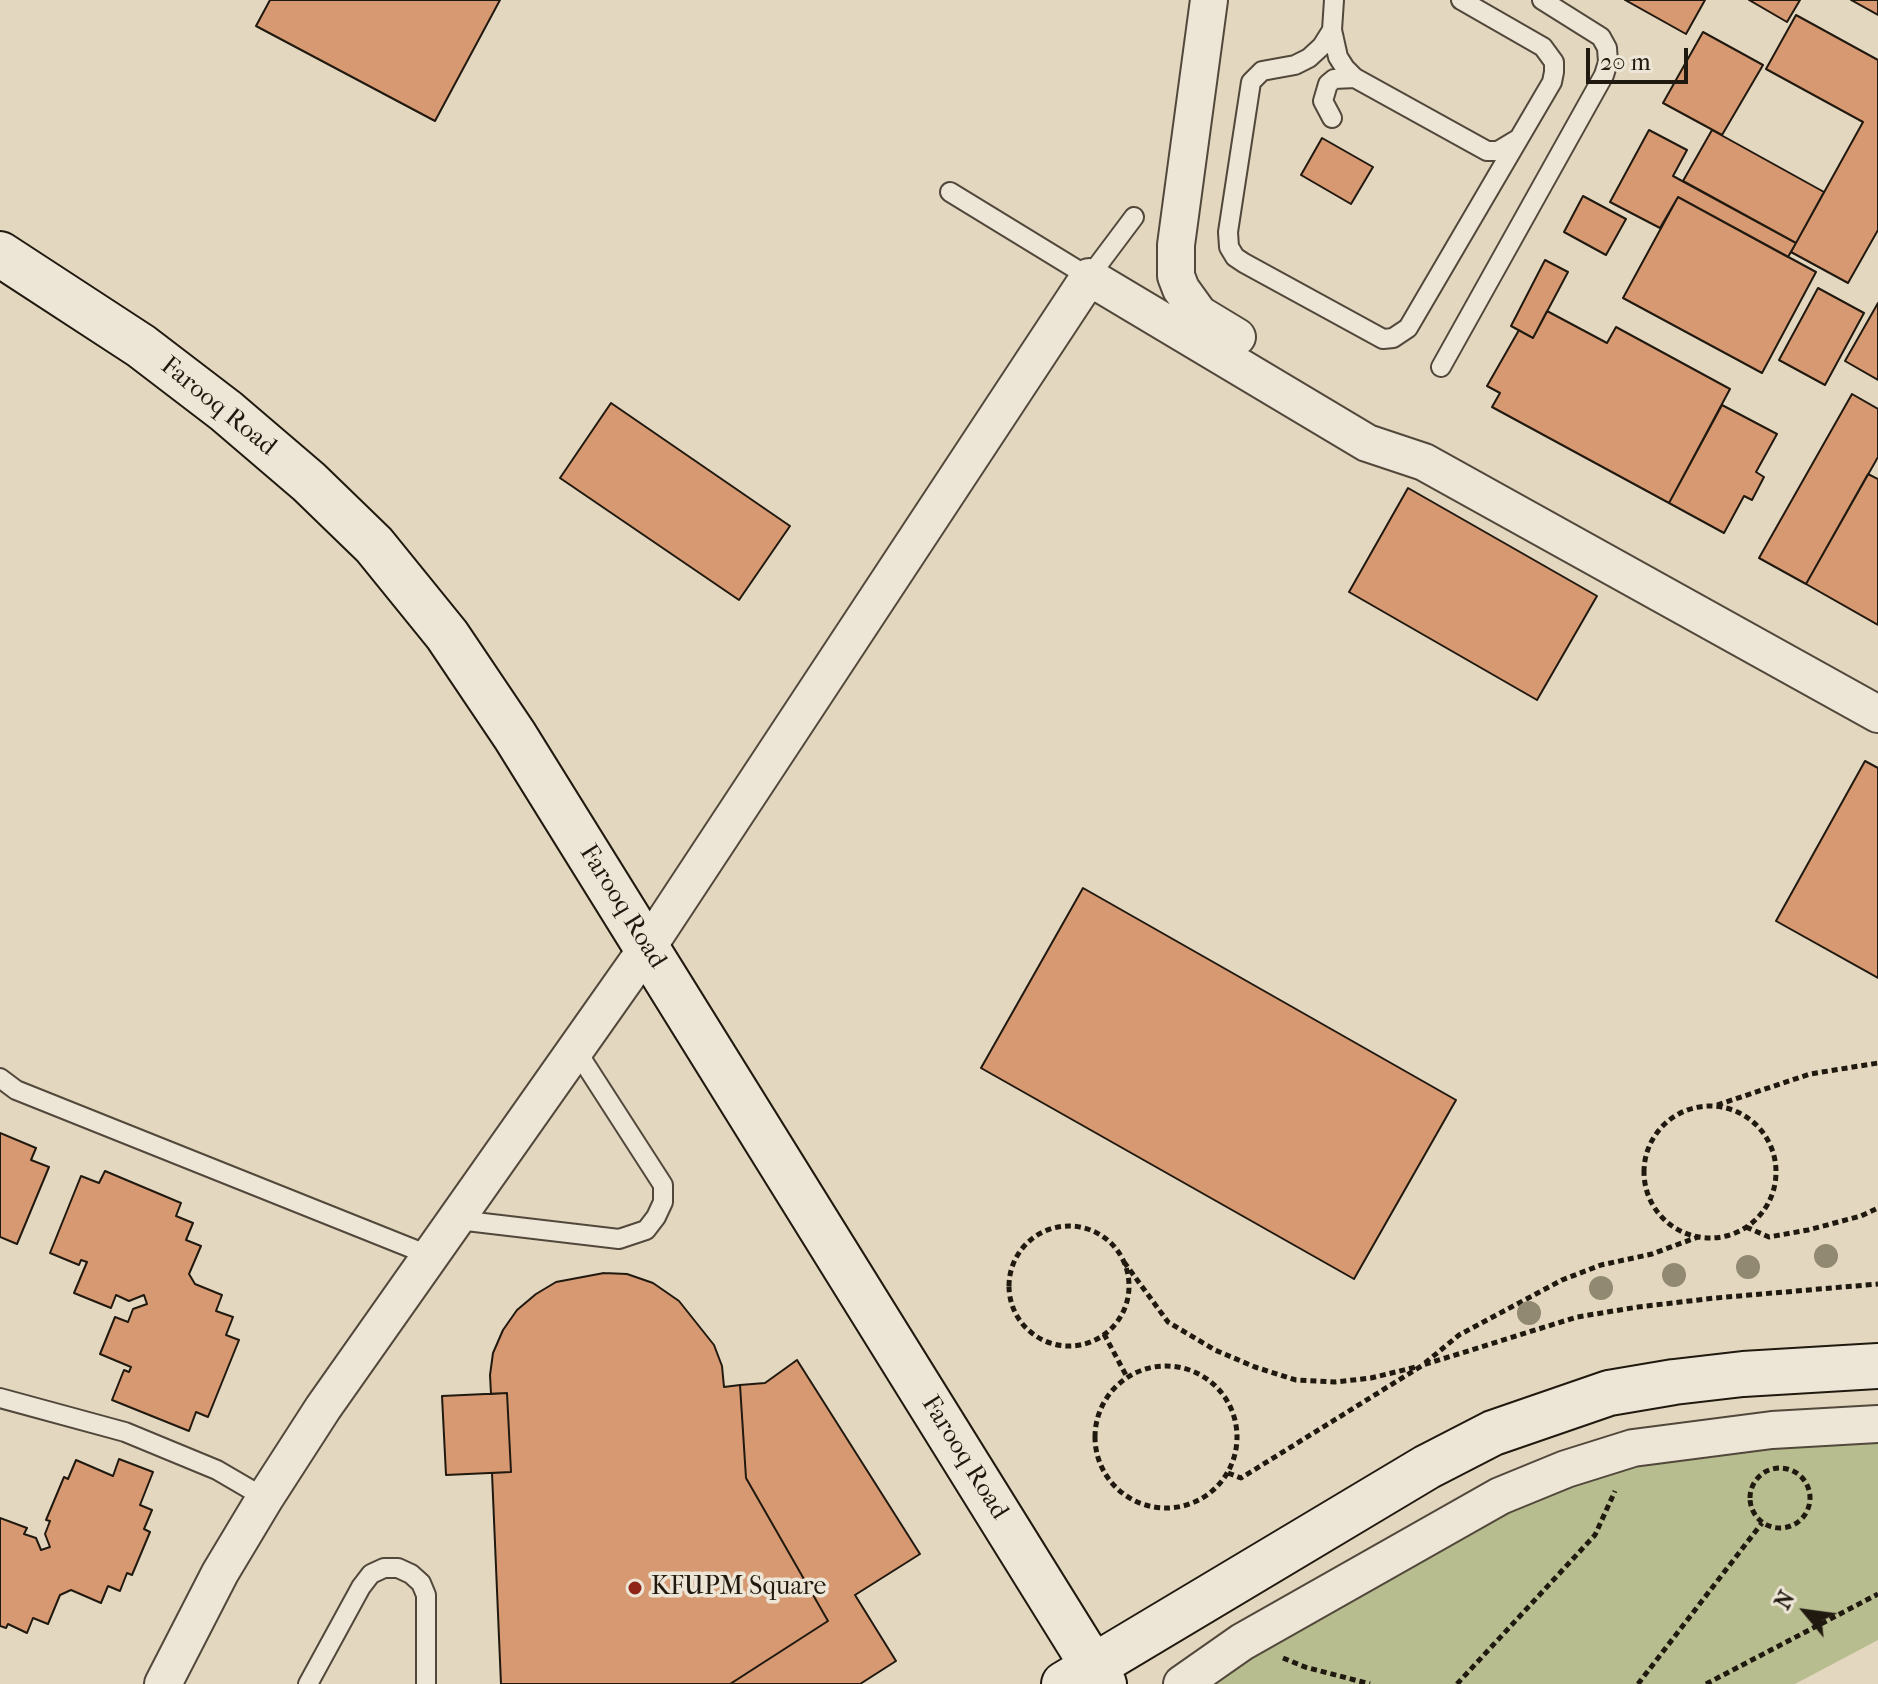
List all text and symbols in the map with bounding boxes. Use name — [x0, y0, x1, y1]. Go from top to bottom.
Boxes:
scale bar — [1590, 32, 1692, 82]
text: 20 m — [1600, 48, 1651, 76]
street label: Farooq Road — [154, 351, 282, 463]
street label: Farooq Road — [572, 839, 672, 975]
street label: Farooq Road — [914, 1390, 1014, 1526]
place label: KFUPM Square — [651, 1572, 826, 1604]
north arrow — [1766, 1572, 1846, 1652]
marker: KFUPM Square — [626, 1579, 644, 1597]
text: N — [1770, 1587, 1800, 1614]

